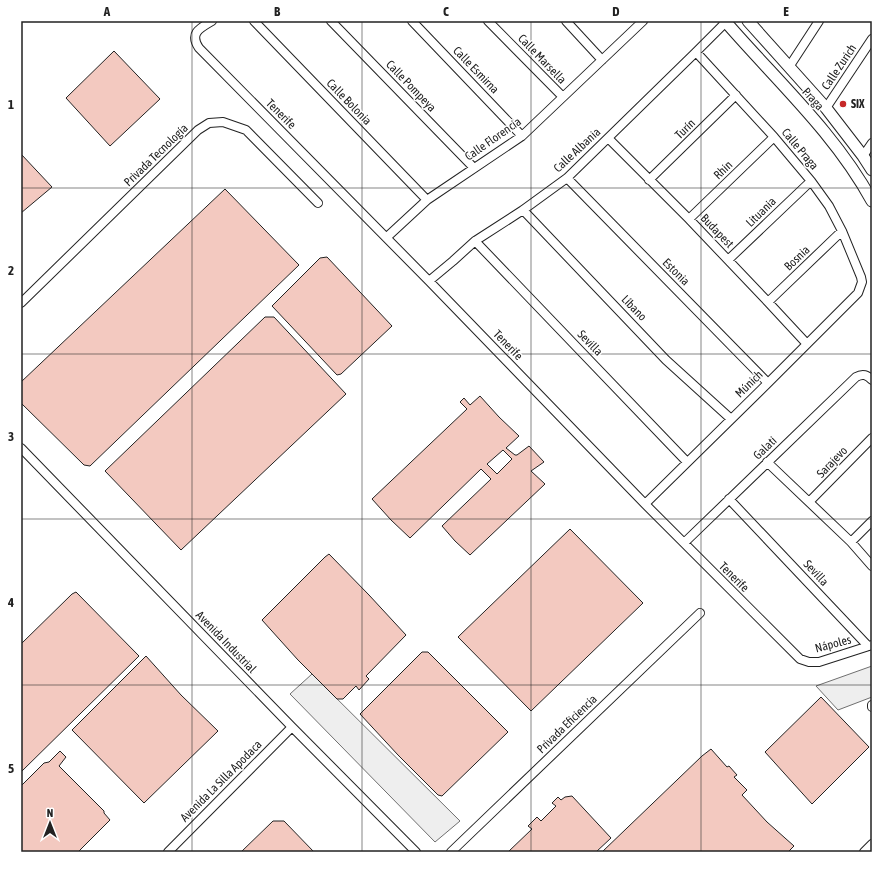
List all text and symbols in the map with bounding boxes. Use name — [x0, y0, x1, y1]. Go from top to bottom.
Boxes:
text: A — [103, 4, 111, 19]
text: B — [274, 4, 281, 19]
text: C — [443, 4, 449, 19]
text: D — [612, 4, 620, 19]
text: E — [783, 4, 789, 19]
street label: Calle Marsella — [515, 31, 569, 87]
street label: Calle Zurich — [819, 41, 859, 93]
street label: Calle Esmirna — [450, 44, 502, 96]
street label: Calle Pompeya — [383, 57, 439, 115]
street label: Calle Bolonia — [324, 76, 374, 128]
street label: Praga — [799, 85, 827, 113]
street label: Tenerife — [263, 96, 299, 132]
text: 1 — [8, 97, 14, 112]
place label: SIX — [851, 97, 865, 111]
marker: SIX — [838, 99, 848, 109]
street label: Calle Florencia — [462, 114, 524, 164]
street label: Turín — [672, 116, 698, 142]
street label: Privada Tecnología — [121, 121, 191, 189]
street label: Calle Albania — [551, 125, 603, 175]
street label: Calle Praga — [779, 126, 821, 172]
street label: Rhin — [711, 158, 735, 182]
street label: Lituania — [743, 194, 779, 230]
street label: Budapest — [698, 211, 737, 251]
street label: Bosnia — [781, 243, 813, 273]
street label: Estonia — [660, 256, 692, 288]
text: 2 — [8, 263, 14, 278]
street label: Líbano — [618, 292, 650, 324]
street label: Tenerife — [490, 327, 526, 363]
street label: Sevilla — [575, 327, 605, 359]
street label: Múnich — [732, 368, 766, 400]
text: 3 — [8, 429, 14, 444]
street label: Galati — [750, 434, 780, 462]
street label: Sarajevo — [814, 443, 850, 481]
street label: Sevilla — [801, 557, 831, 589]
street label: Tenerife — [716, 559, 752, 595]
text: 4 — [7, 595, 14, 610]
street label: Avenida Industrial — [193, 608, 260, 676]
street label: Nápoles — [813, 632, 853, 656]
street label: Privada Eficiencia — [534, 692, 600, 756]
street label: Avenida La Silla Apodaca — [177, 737, 265, 825]
text: 5 — [8, 761, 14, 776]
north arrow — [30, 803, 70, 843]
text: N — [47, 807, 53, 819]

